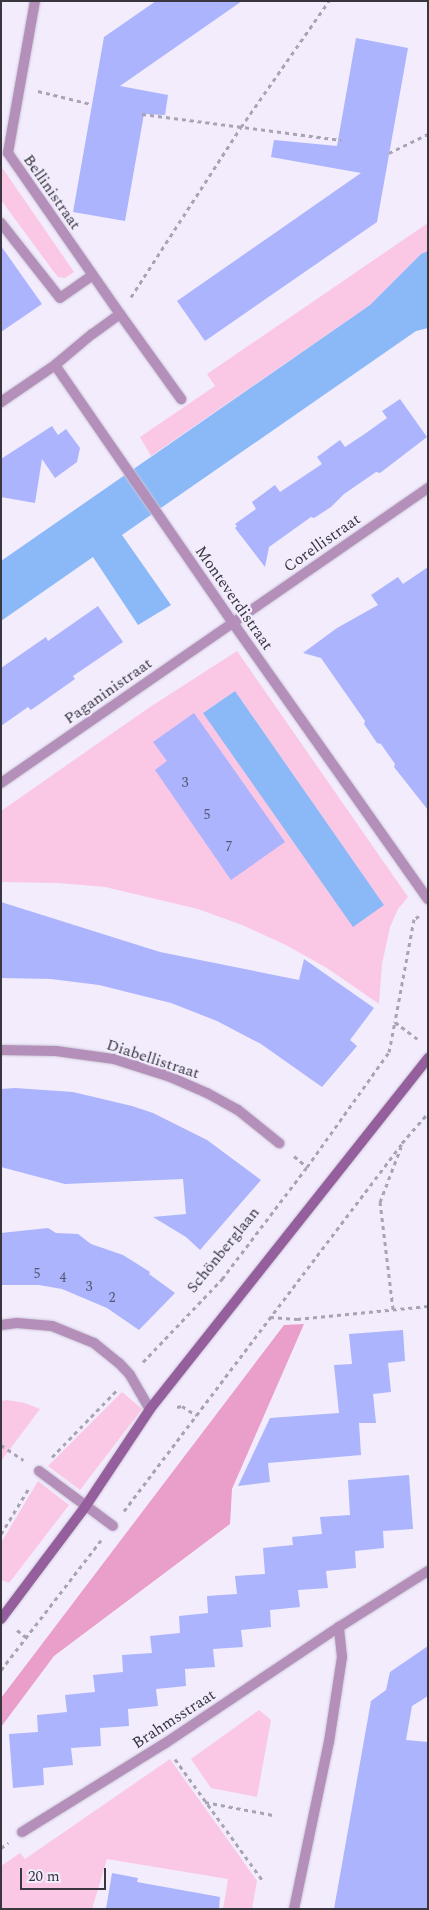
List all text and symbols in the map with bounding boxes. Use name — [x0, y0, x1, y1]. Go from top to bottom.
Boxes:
street label: Bellinistraat — [19, 151, 85, 233]
street label: Corellistraat — [280, 510, 364, 576]
street label: Monteverdistraat — [191, 542, 277, 654]
street label: Paganinistraat — [60, 654, 156, 728]
house number: 3 — [182, 775, 188, 791]
house number: 5 — [204, 807, 210, 823]
house number: 7 — [226, 839, 232, 855]
street label: Diabellistraat — [104, 1035, 202, 1083]
street label: Schönberglaan — [183, 1203, 263, 1297]
house number: 5 — [34, 1266, 40, 1282]
house number: 4 — [60, 1270, 66, 1286]
house number: 3 — [86, 1279, 92, 1295]
house number: 2 — [109, 1290, 115, 1306]
street label: Brahmsstraat — [129, 1685, 219, 1753]
scale bar — [22, 1858, 109, 1890]
text: 20 m — [28, 1865, 60, 1888]

